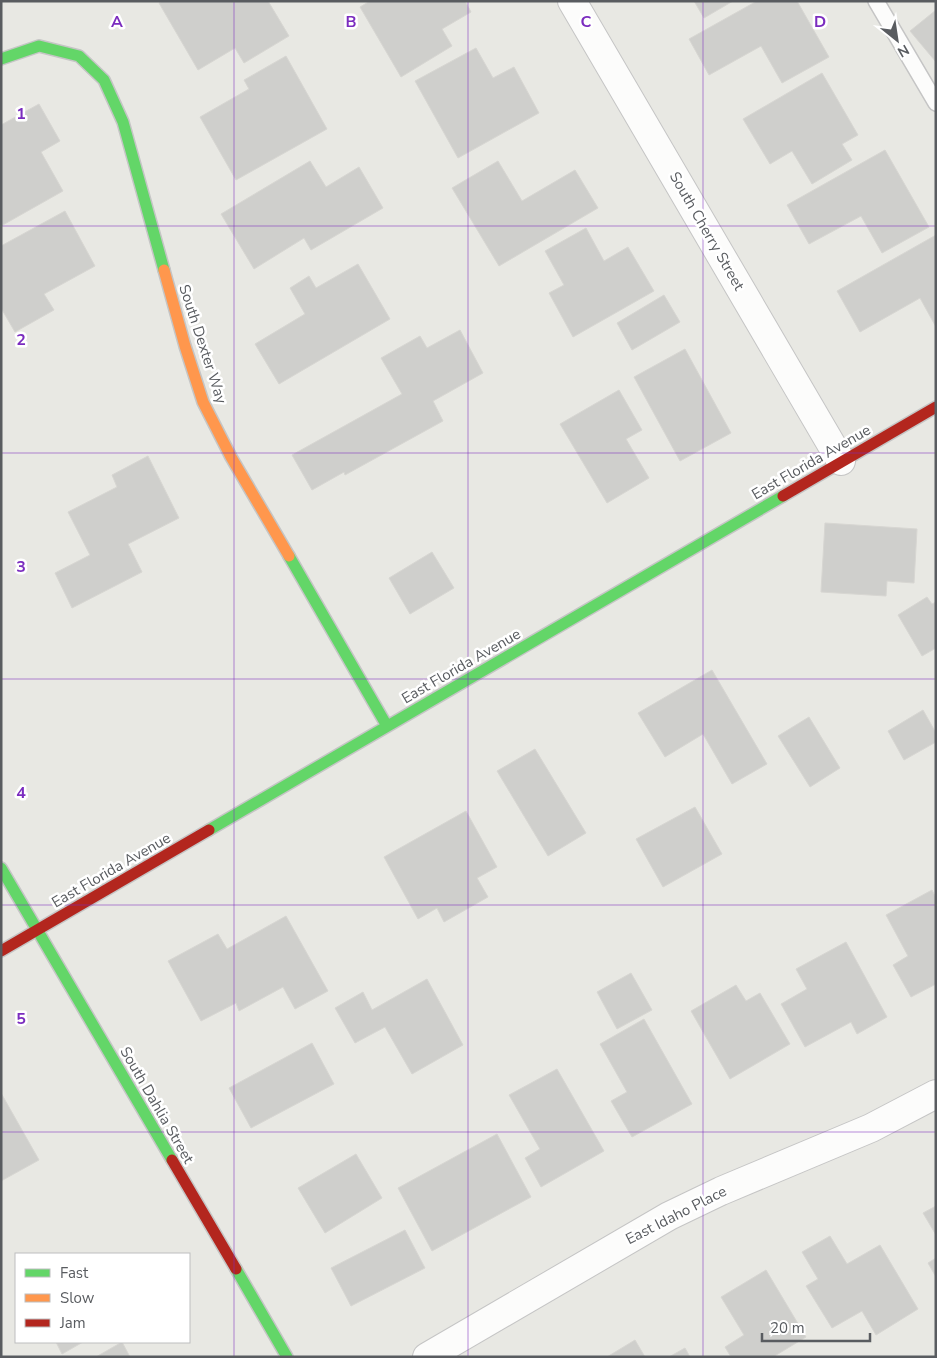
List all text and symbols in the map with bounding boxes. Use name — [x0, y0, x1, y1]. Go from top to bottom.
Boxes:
text: A — [111, 11, 123, 33]
text: B — [345, 11, 357, 33]
text: C — [581, 11, 592, 33]
text: D — [814, 11, 826, 33]
north arrow — [872, 15, 922, 65]
text: N — [894, 40, 913, 62]
text: 1 — [16, 103, 26, 125]
street label: South Cherry Street — [665, 168, 750, 295]
street label: South Dexter Way — [174, 282, 232, 406]
text: 2 — [16, 329, 26, 351]
street label: East Florida Avenue — [748, 420, 874, 504]
text: 3 — [16, 556, 26, 578]
street label: East Florida Avenue — [398, 624, 524, 708]
text: 4 — [16, 782, 26, 804]
street label: East Florida Avenue — [48, 828, 174, 912]
text: 5 — [16, 1008, 26, 1030]
street label: South Dahlia Street — [115, 1043, 199, 1168]
street label: East Idaho Place — [622, 1181, 730, 1249]
legend — [15, 1253, 190, 1343]
text: Fast — [60, 1263, 89, 1283]
text: Slow — [60, 1288, 95, 1308]
scale bar — [762, 1310, 870, 1342]
text: Jam — [59, 1313, 86, 1333]
text: 20 m — [770, 1318, 805, 1338]

